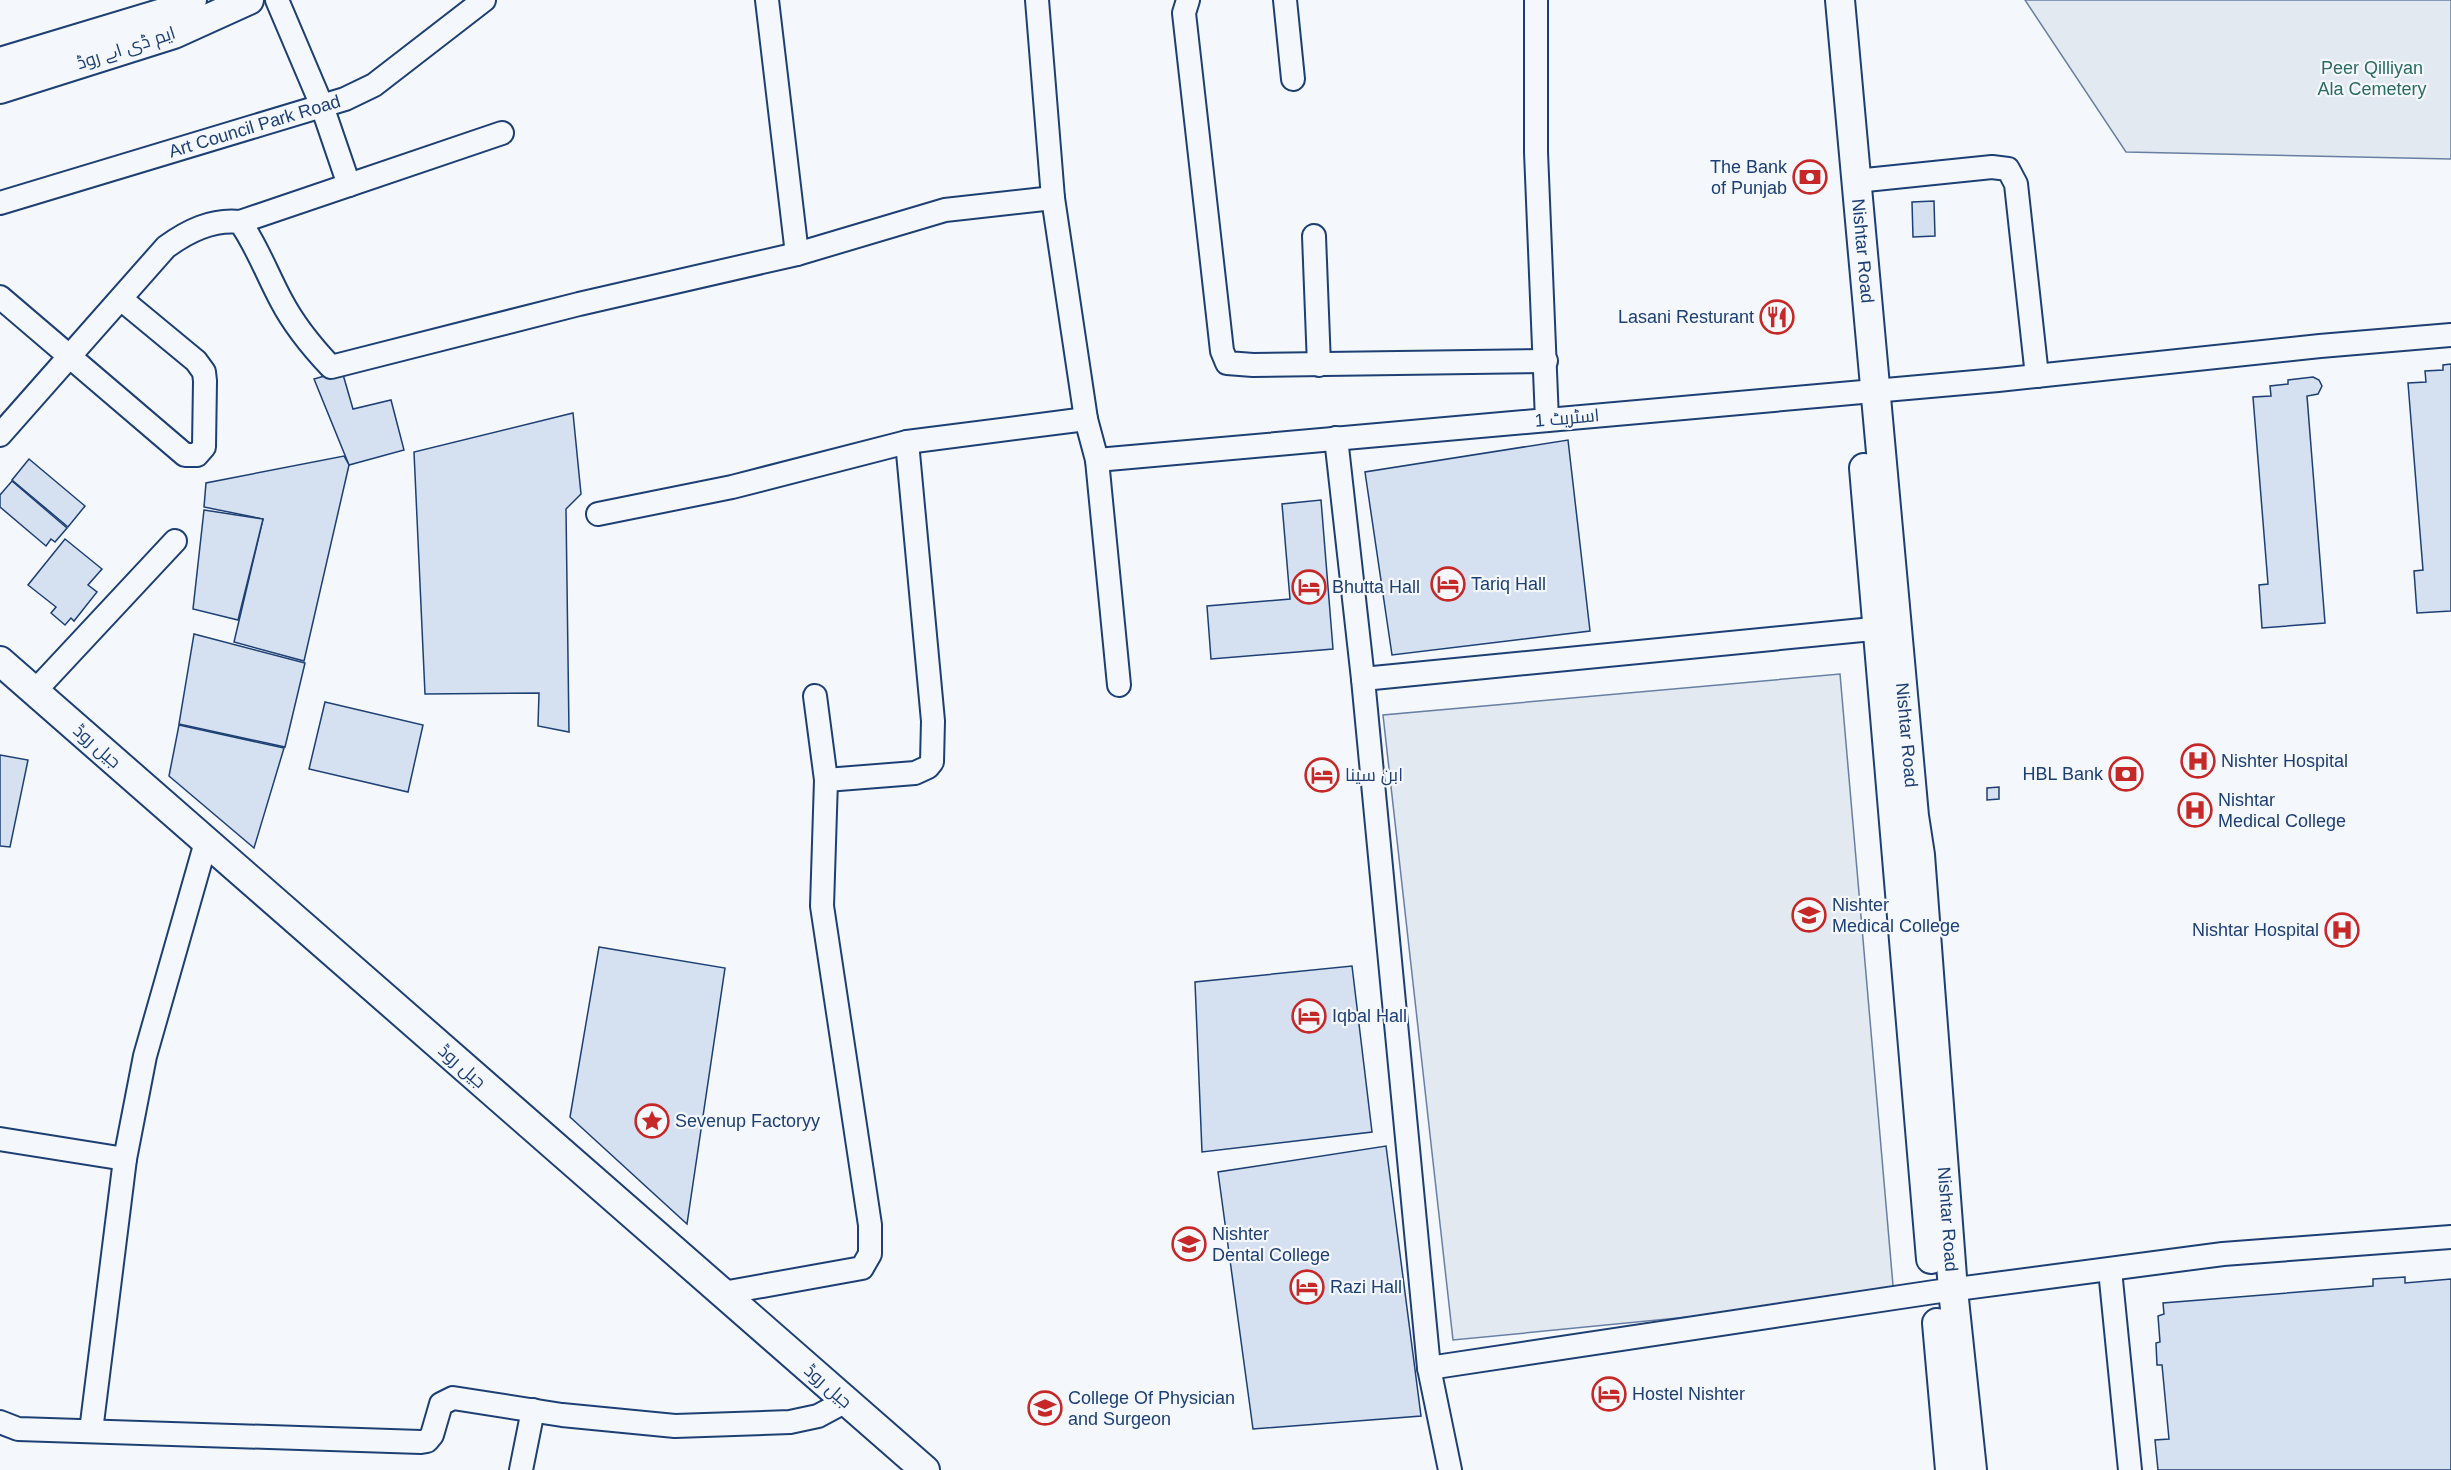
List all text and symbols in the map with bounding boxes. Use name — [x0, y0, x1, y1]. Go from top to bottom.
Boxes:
street label: ایم ڈی اے روڈ — [74, 23, 178, 75]
park label: Peer Qilliyan Ala Cemetery — [2317, 58, 2427, 99]
street label: Art Council Park Road — [166, 91, 343, 162]
place label: The Bank of Punjab — [1710, 157, 1788, 198]
bank icon: The Bank of Punjab — [1792, 159, 1828, 195]
street label: Nishtar Road — [1848, 198, 1877, 304]
restaurant icon: Lasani Resturant — [1759, 299, 1795, 335]
place label: Lasani Resturant — [1618, 307, 1754, 327]
street label: اسٹریٹ 1 — [1534, 405, 1600, 432]
hotel icon: Tariq Hall — [1430, 566, 1466, 602]
hotel icon: Bhutta Hall — [1291, 569, 1327, 605]
place label: Tariq Hall — [1471, 574, 1546, 594]
place label: Bhutta Hall — [1332, 577, 1420, 597]
street label: Nishtar Road — [1892, 682, 1921, 788]
street label: جیل روڈ — [69, 720, 125, 773]
hospital icon: Nishter Hospital — [2180, 743, 2216, 779]
place label: Nishter Hospital — [2221, 751, 2348, 771]
bank icon: HBL Bank — [2108, 756, 2144, 792]
hotel icon: ابن سینا — [1304, 757, 1340, 793]
place label: HBL Bank — [2023, 764, 2104, 784]
place label: ابن سینا — [1345, 765, 1403, 786]
place label: Nishtar Medical College — [2218, 790, 2346, 831]
hospital icon: Nishtar Medical College — [2177, 792, 2213, 828]
place label: Nishter Medical College — [1832, 895, 1960, 936]
school or university icon: Nishter Medical College — [1791, 897, 1827, 933]
hospital icon: Nishtar Hospital — [2324, 912, 2360, 948]
place label: Nishtar Hospital — [2192, 920, 2319, 940]
hotel icon: Iqbal Hall — [1291, 998, 1327, 1034]
place label: Iqbal Hall — [1332, 1006, 1407, 1026]
street label: جیل روڈ — [434, 1040, 490, 1093]
place icon: Sevenup Factoryy — [634, 1103, 670, 1139]
place label: Sevenup Factoryy — [675, 1111, 820, 1131]
street label: Nishtar Road — [1934, 1166, 1962, 1272]
place label: Nishter Dental College — [1212, 1224, 1330, 1265]
school or university icon: Nishter Dental College — [1171, 1226, 1207, 1262]
hotel icon: Razi Hall — [1289, 1269, 1325, 1305]
place label: Razi Hall — [1330, 1277, 1402, 1297]
street label: جیل روڈ — [800, 1360, 856, 1413]
hotel icon: Hostel Nishter — [1591, 1376, 1627, 1412]
place label: Hostel Nishter — [1632, 1384, 1745, 1404]
place label: College Of Physician and Surgeon — [1068, 1388, 1235, 1429]
school or university icon: College Of Physician and Surgeon — [1027, 1390, 1063, 1426]

